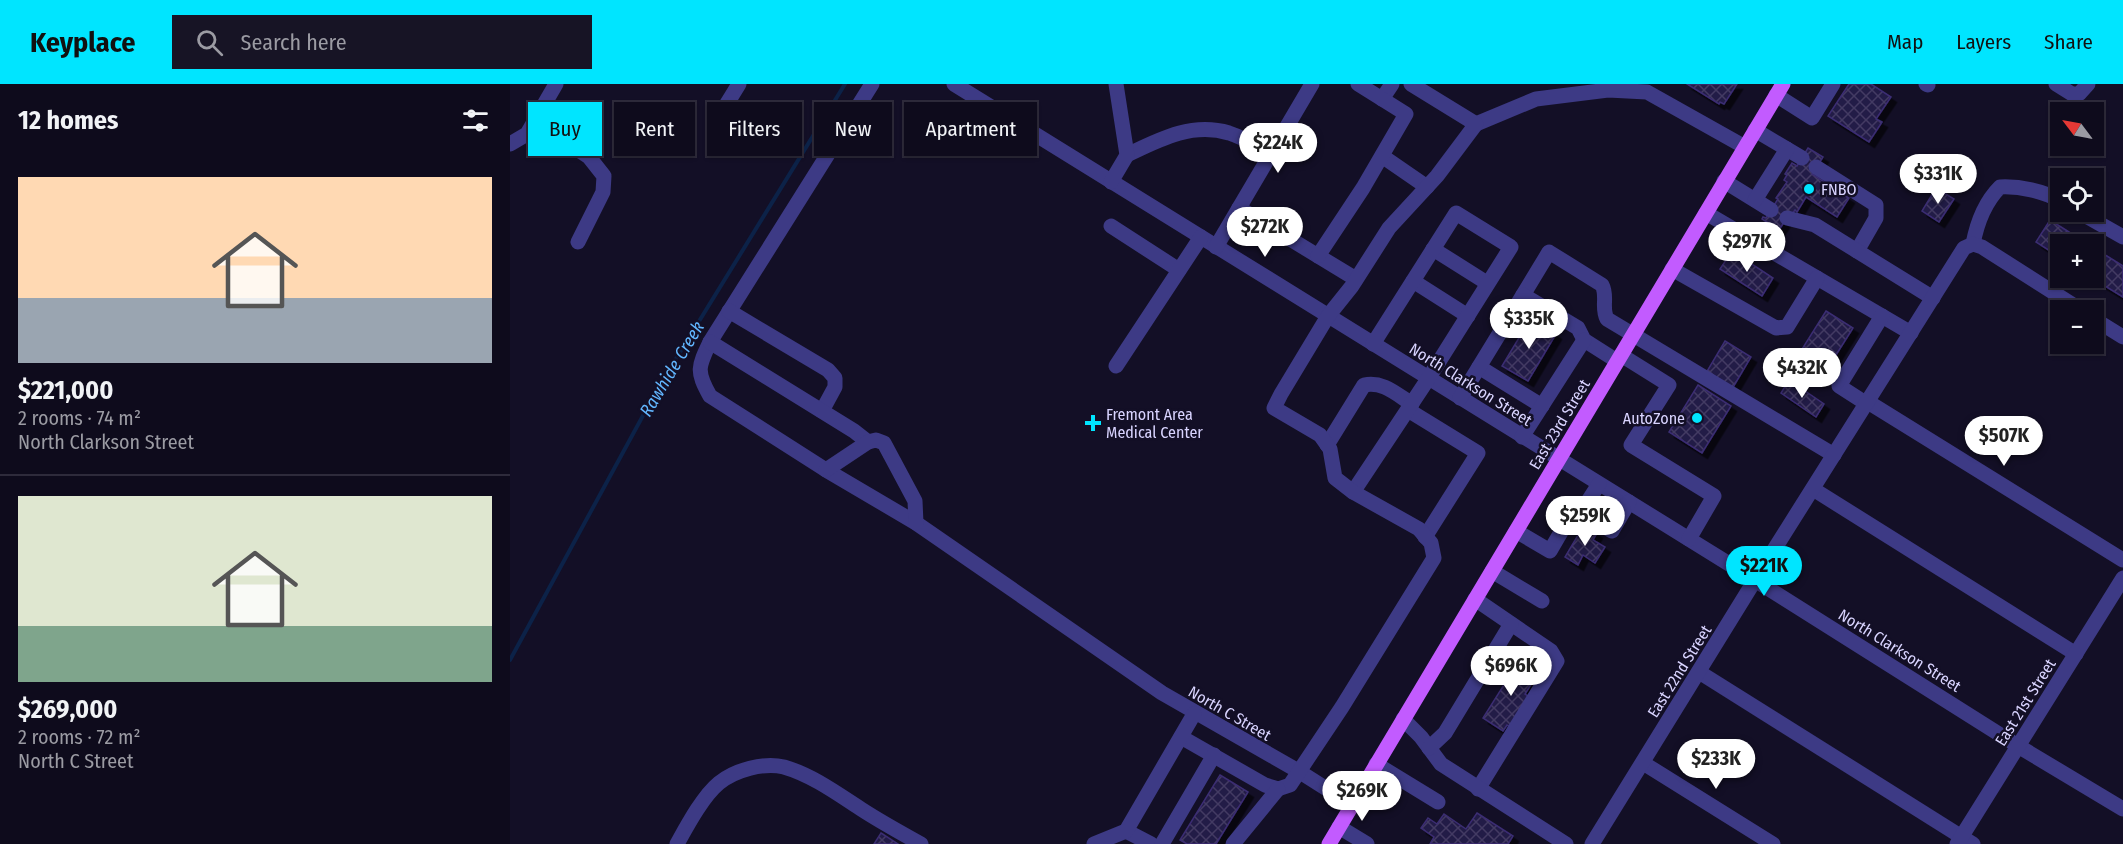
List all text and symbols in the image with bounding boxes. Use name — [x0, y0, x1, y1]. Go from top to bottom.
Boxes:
search box — [172, 15, 592, 69]
text: Keyplace — [30, 26, 136, 59]
icon: search — [193, 26, 226, 59]
text: Search here — [241, 29, 347, 56]
text: Map — [1887, 29, 1923, 55]
text: Layers — [1956, 29, 2011, 55]
text: Share — [2044, 29, 2093, 55]
chip: Buy — [528, 102, 602, 156]
chip: Rent — [614, 102, 695, 156]
chip: Filters — [707, 102, 802, 156]
chip: New — [814, 102, 892, 156]
chip: Apartment — [904, 102, 1037, 156]
north arrow — [2050, 102, 2104, 156]
map controls — [2050, 102, 2104, 354]
icon: filters — [459, 104, 492, 137]
text: 12 homes — [18, 105, 118, 136]
pin: $224K — [1236, 123, 1320, 174]
text: $224K — [1253, 130, 1303, 154]
pin: $331K — [1896, 154, 1980, 205]
text: $331K — [1914, 161, 1962, 185]
button: locate — [2050, 168, 2104, 222]
place label: FNBO — [1821, 180, 1857, 199]
marker: FNBO — [1802, 182, 1816, 196]
pin: $272K — [1223, 207, 1307, 258]
text: $272K — [1241, 214, 1289, 238]
icon: home — [201, 216, 309, 324]
pin: $297K — [1705, 222, 1789, 273]
text: $297K — [1722, 229, 1772, 253]
button: + — [2050, 234, 2104, 288]
pin: $335K — [1487, 299, 1571, 350]
button: − — [2050, 300, 2104, 354]
text: $335K — [1504, 306, 1554, 330]
water label: Rawhide Creek — [635, 317, 709, 421]
street label: North Clarkson Street — [1406, 339, 1536, 430]
pin: $432K — [1760, 348, 1844, 399]
text: $432K — [1777, 355, 1827, 379]
text: $221,000 — [18, 375, 113, 406]
street label: East 23rd Street — [1525, 375, 1594, 473]
place label: Fremont Area Medical Center — [1106, 405, 1203, 442]
text: 2 rooms · 74 m² — [18, 406, 141, 430]
place label: AutoZone — [1623, 409, 1685, 428]
marker: AutoZone — [1690, 411, 1704, 425]
marker: Fremont Area Medical Center — [1084, 414, 1102, 432]
pin: $507K — [1962, 416, 2046, 467]
text: $507K — [1979, 423, 2029, 447]
text: North Clarkson Street — [18, 430, 194, 454]
pin: $259K — [1543, 496, 1627, 547]
text: $259K — [1560, 503, 1610, 527]
icon: home — [201, 535, 309, 643]
pin: $221K — [1722, 546, 1806, 597]
text: $221K — [1740, 553, 1788, 577]
street label: North Clarkson Street — [1835, 605, 1965, 696]
street label: East 22nd Street — [1644, 621, 1716, 721]
pin: $696K — [1469, 646, 1553, 697]
text: $696K — [1485, 653, 1537, 677]
street label: East 21st Street — [1991, 655, 2060, 749]
street label: North C Street — [1185, 682, 1275, 745]
text: $269,000 — [18, 694, 118, 725]
text: 2 rooms · 72 m² — [18, 725, 140, 749]
pin: $233K — [1674, 739, 1758, 790]
text: $233K — [1691, 746, 1741, 770]
text: North C Street — [18, 749, 133, 773]
pin: $269K — [1320, 771, 1404, 822]
text: $269K — [1336, 778, 1388, 802]

